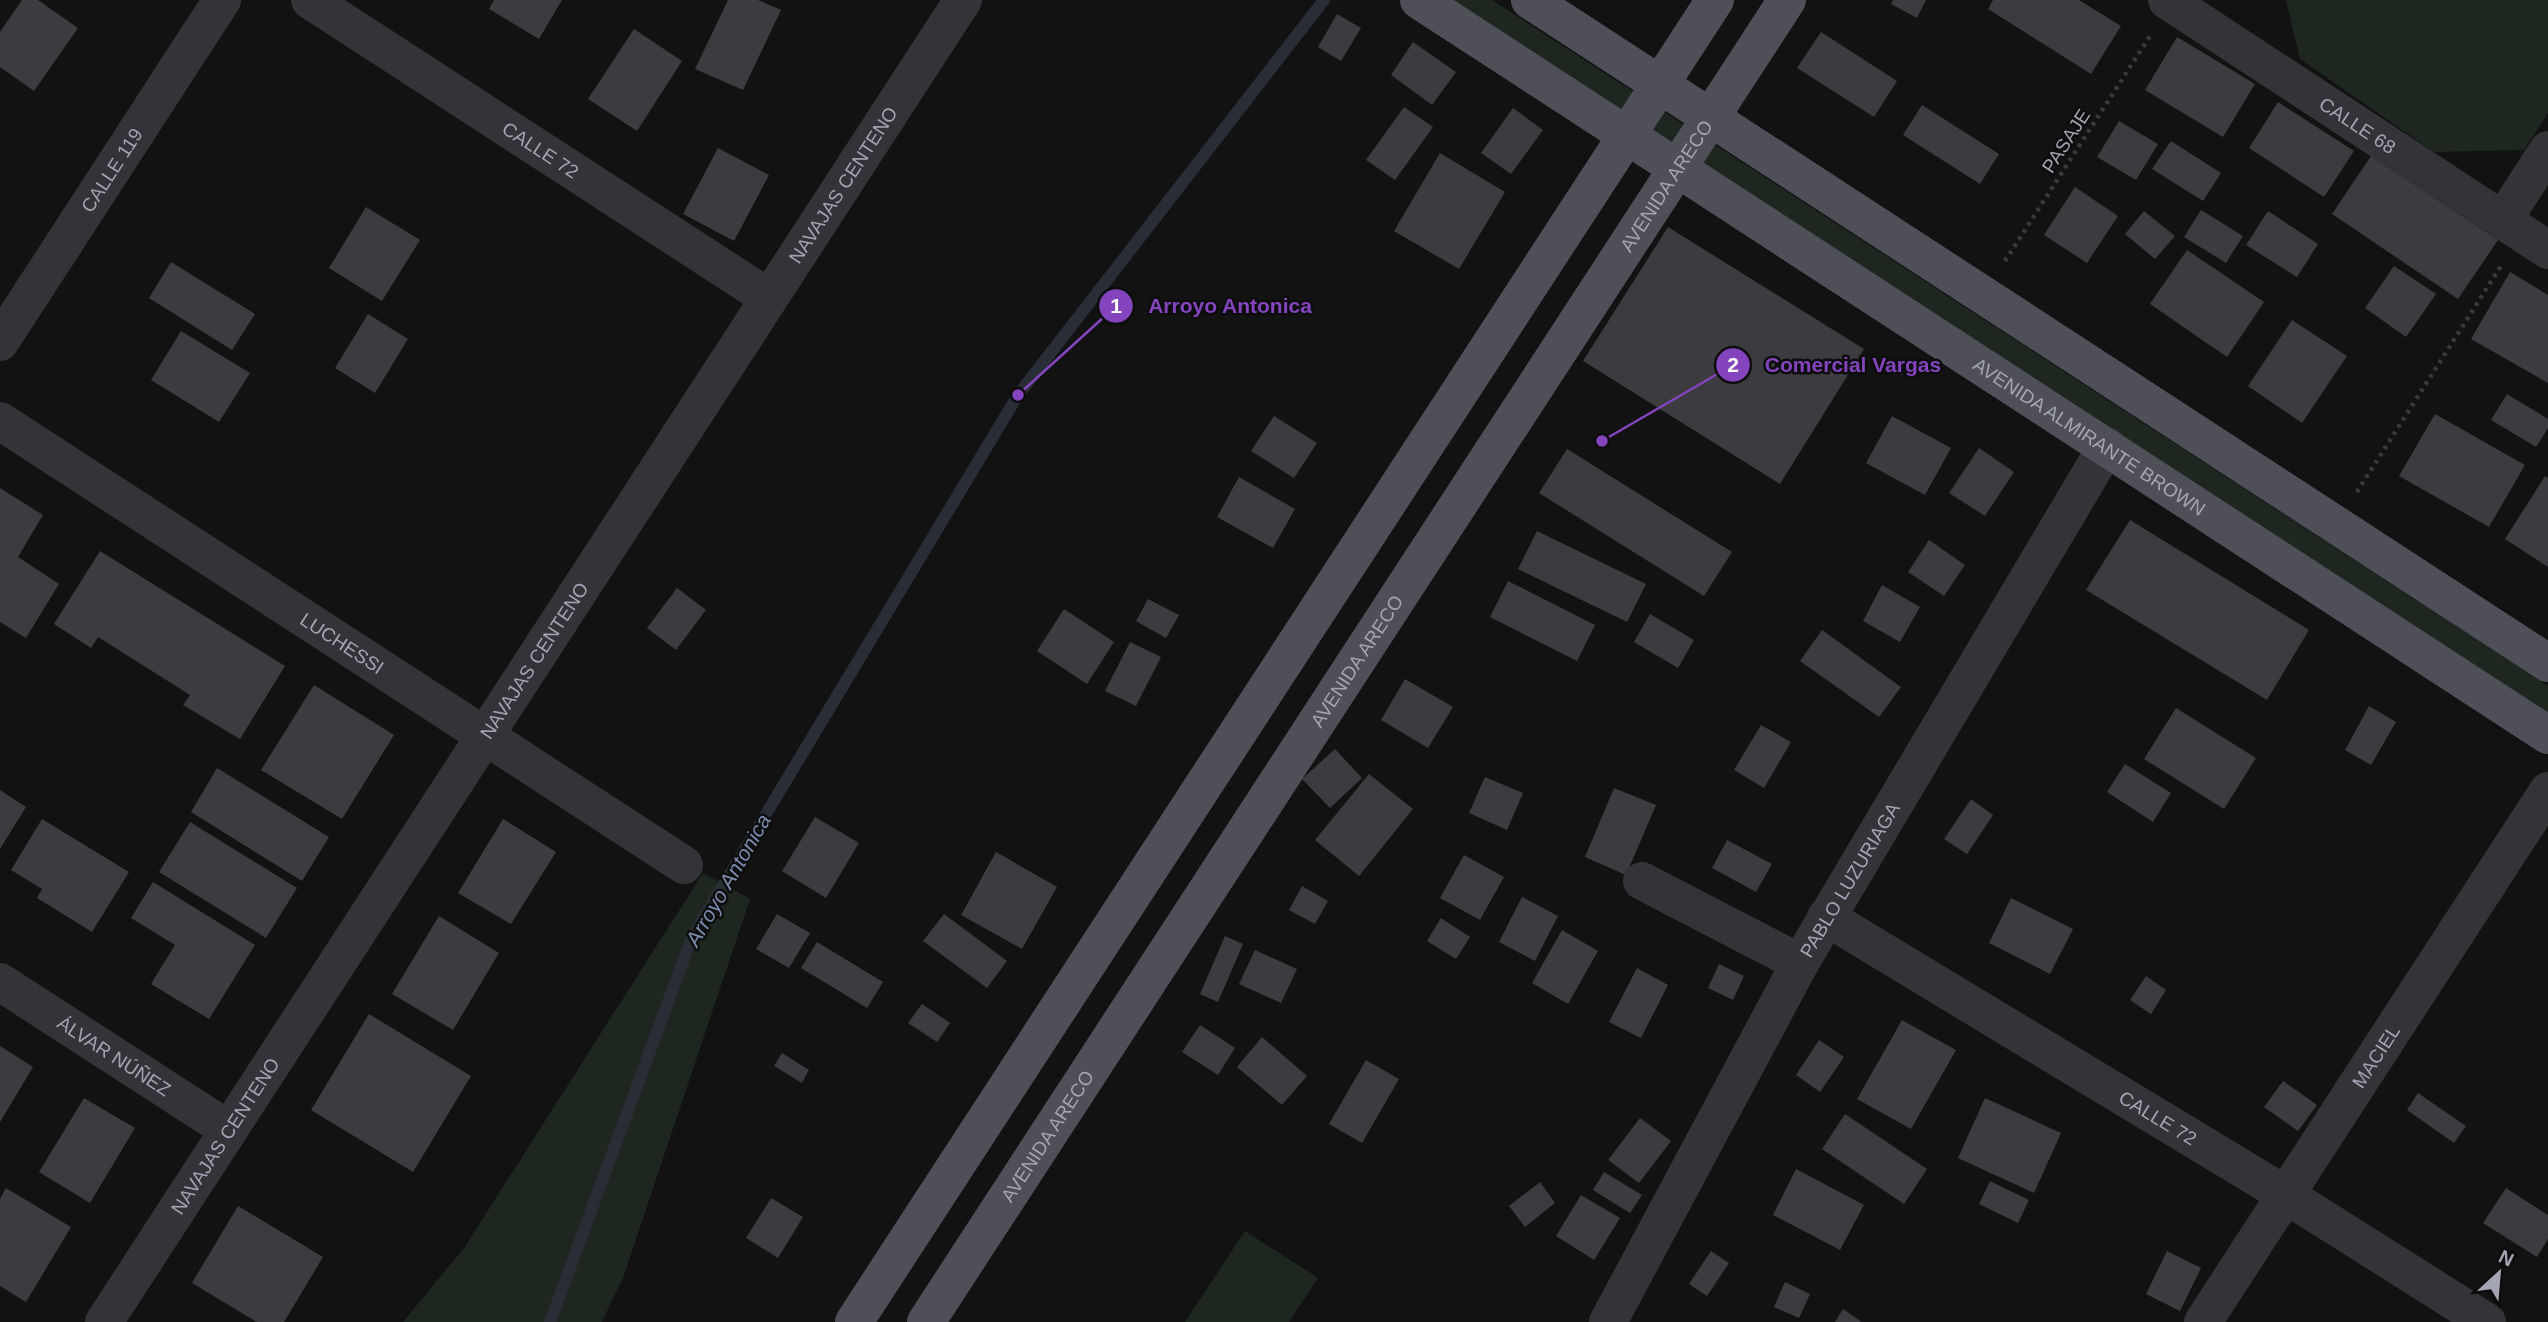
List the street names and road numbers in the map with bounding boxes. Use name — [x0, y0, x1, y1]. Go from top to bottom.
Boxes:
street label: CALLE 68 — [2316, 93, 2400, 158]
street label: NAVAJAS CENTENO — [784, 103, 901, 267]
street label: PASAJE — [2038, 105, 2094, 177]
street label: AVENIDA ARECO — [1616, 116, 1717, 256]
street label: CALLE 72 — [499, 117, 583, 182]
street label: CALLE 119 — [77, 124, 147, 216]
street label: AVENIDA ALMIRANTE BROWN — [1970, 353, 2209, 520]
street label: NAVAJAS CENTENO — [475, 578, 592, 742]
street label: AVENIDA ARECO — [1306, 591, 1407, 731]
street label: LUCHESSI — [297, 608, 388, 678]
street label: PABLO LUZURIAGA — [1795, 798, 1904, 961]
street label: ÁLVAR NÚÑEZ — [54, 1012, 175, 1100]
street label: MACIEL — [2348, 1021, 2404, 1092]
street label: NAVAJAS CENTENO — [167, 1054, 283, 1218]
street label: AVENIDA ARECO — [997, 1066, 1098, 1206]
street label: CALLE 72 — [2116, 1086, 2201, 1149]

